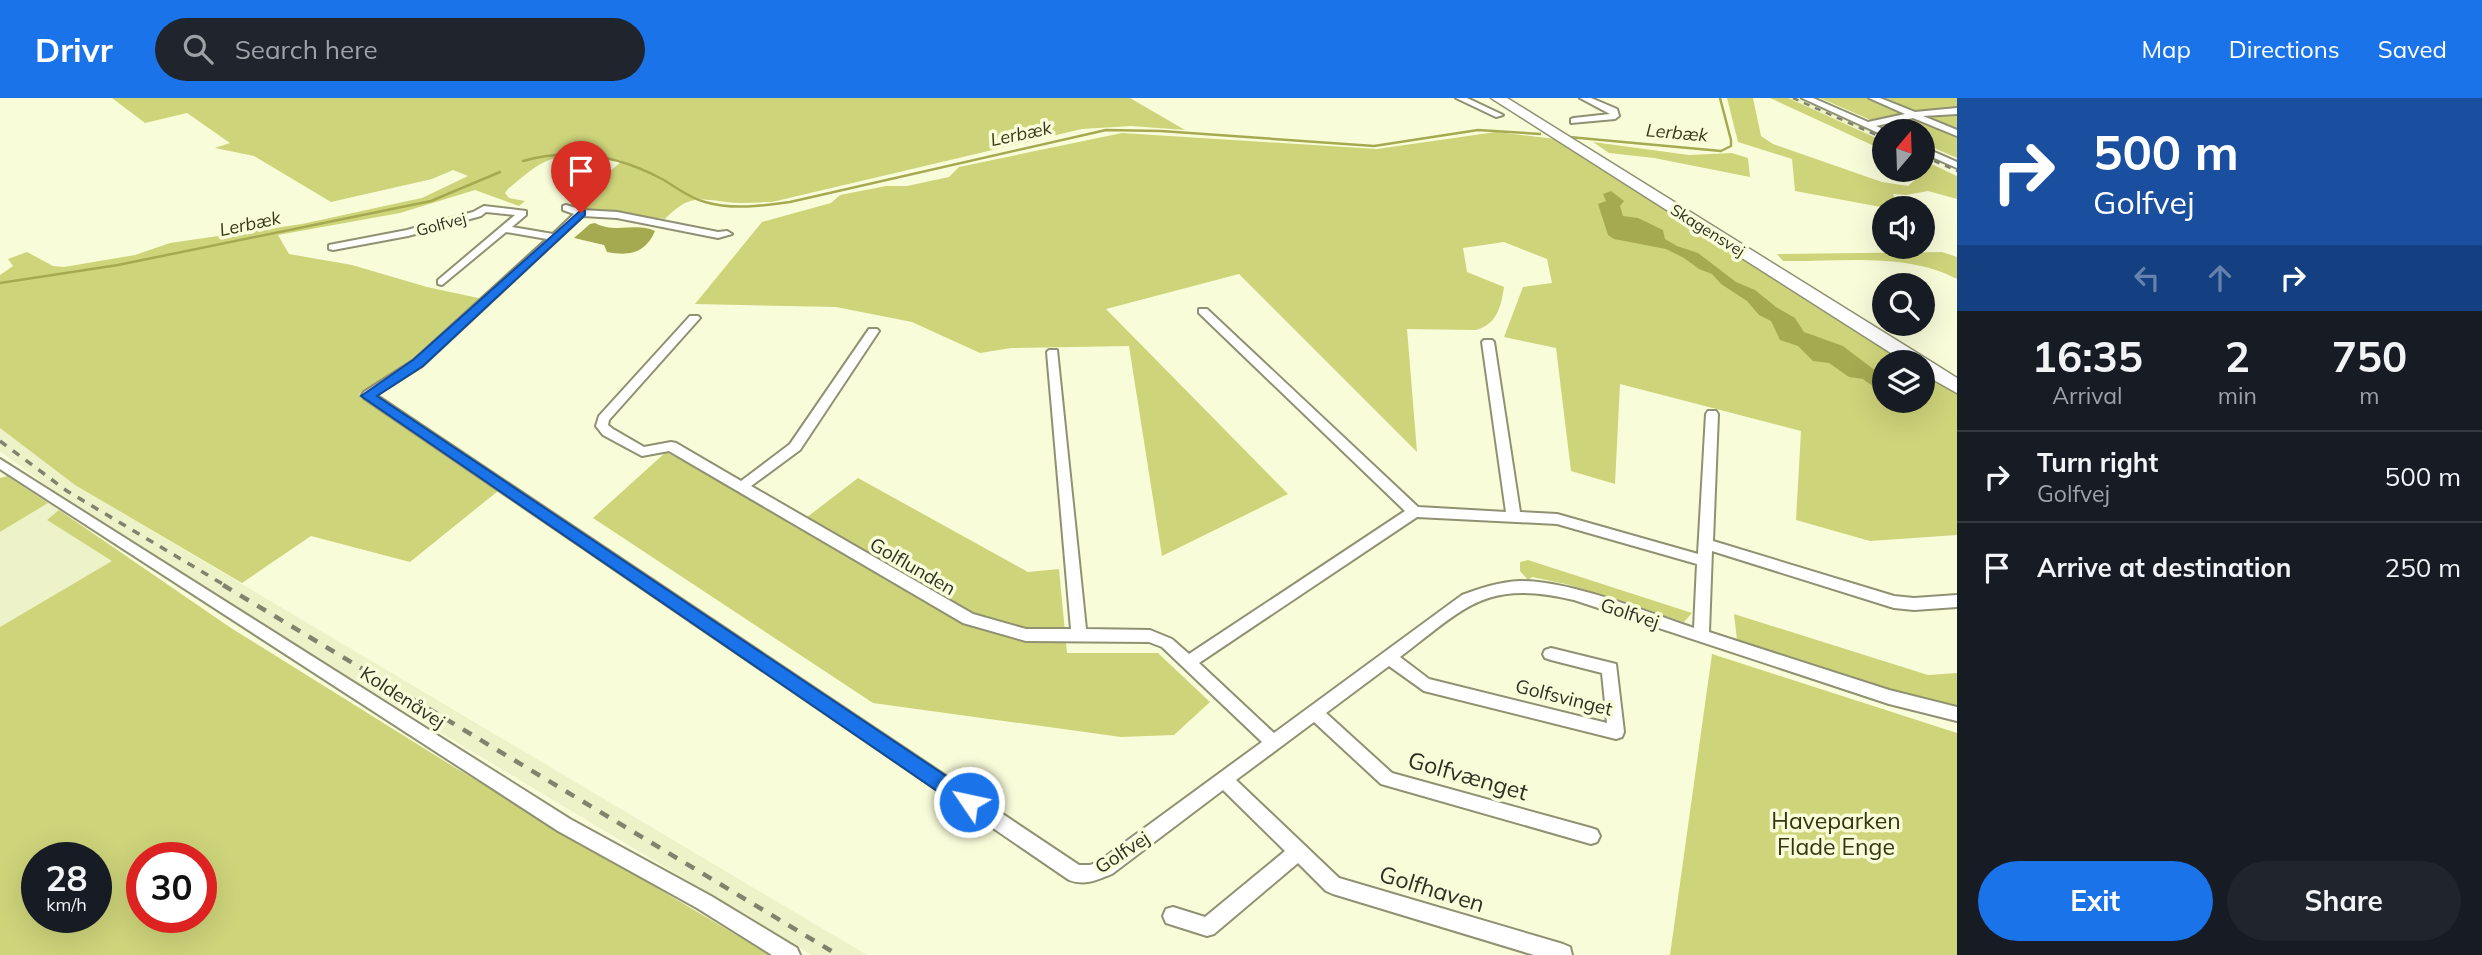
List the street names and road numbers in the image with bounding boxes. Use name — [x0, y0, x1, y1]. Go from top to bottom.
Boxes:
street label: Skagensvej — [1667, 199, 1749, 261]
street label: Golfvej — [414, 208, 468, 240]
street label: Golflunden — [866, 532, 960, 600]
street label: Golfvej — [1598, 592, 1662, 634]
street label: Koldenåvej — [356, 661, 450, 733]
street label: Golfsvinget — [1513, 673, 1615, 721]
street label: Golfvænget — [1405, 745, 1531, 806]
street label: Golfvej — [1090, 825, 1154, 879]
street label: Golfhaven — [1376, 859, 1488, 918]

